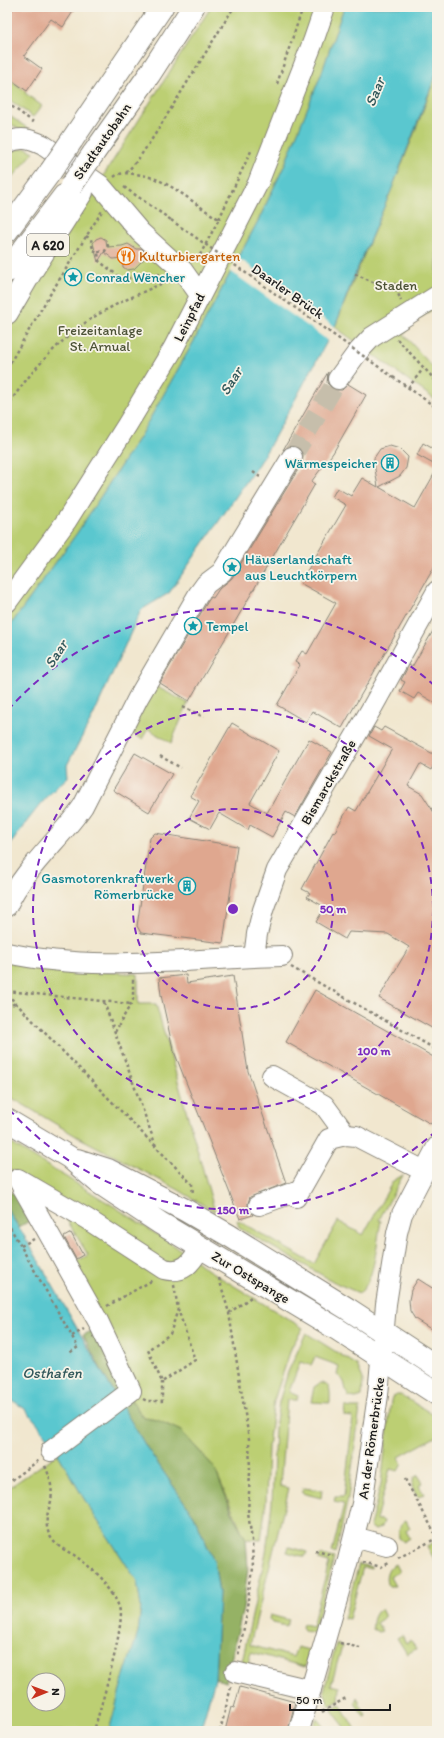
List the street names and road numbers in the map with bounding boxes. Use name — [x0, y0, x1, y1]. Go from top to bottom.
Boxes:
street label: Stadtautobahn — [70, 100, 135, 183]
road number: A 620 — [27, 234, 69, 256]
street label: Daarler Brück — [248, 260, 328, 323]
street label: Leinpfad — [170, 290, 209, 344]
street label: Bismarckstraße — [297, 736, 360, 828]
street label: Zur Ostspange — [209, 1247, 293, 1308]
street label: An der Römerbrücke — [355, 1376, 389, 1500]

